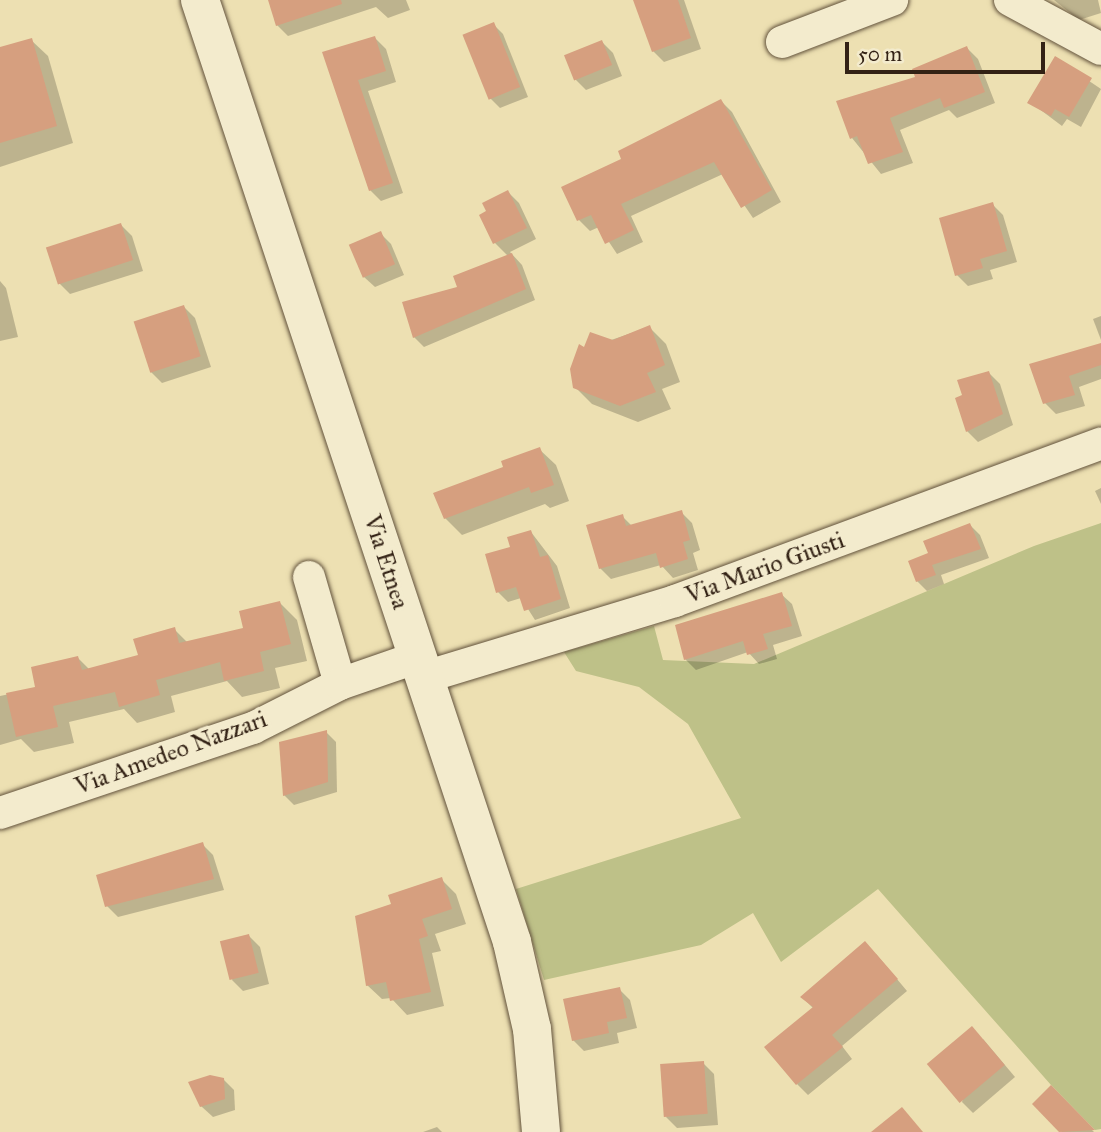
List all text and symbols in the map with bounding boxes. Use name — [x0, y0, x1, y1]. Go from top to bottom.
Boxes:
scale bar — [849, 28, 1048, 72]
text: 50 m — [858, 41, 902, 67]
street label: Via Etnea — [357, 511, 415, 613]
street label: Via Mario Giusti — [682, 526, 848, 610]
street label: Via Amedeo Nazzari — [71, 705, 271, 801]

